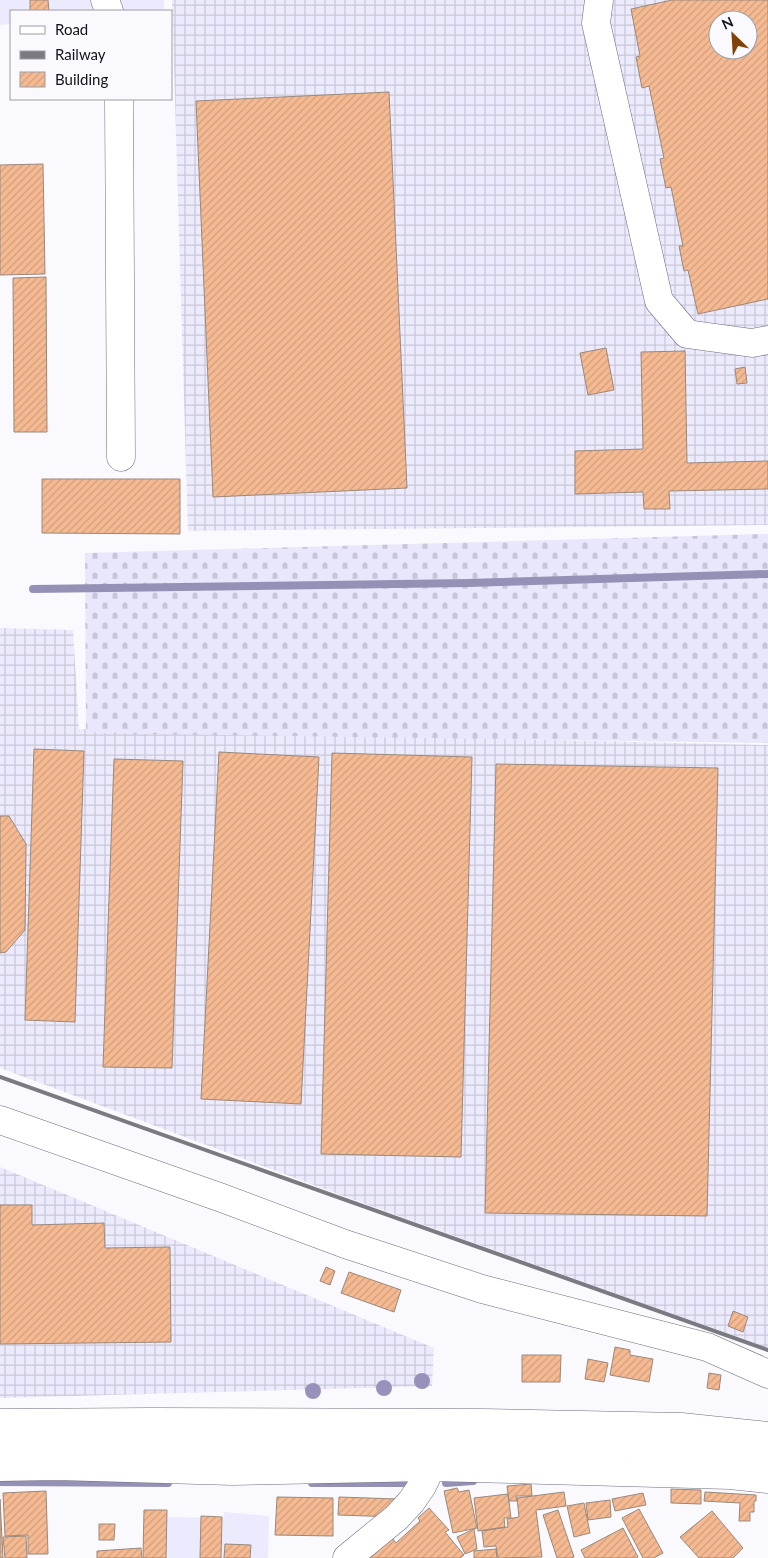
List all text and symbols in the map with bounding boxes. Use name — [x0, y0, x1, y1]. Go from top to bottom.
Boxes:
legend — [10, 10, 172, 100]
north arrow — [708, 10, 758, 60]
text: N — [719, 13, 736, 33]
text: Road — [55, 20, 88, 38]
text: Railway — [55, 45, 106, 63]
text: Building — [55, 70, 108, 88]

